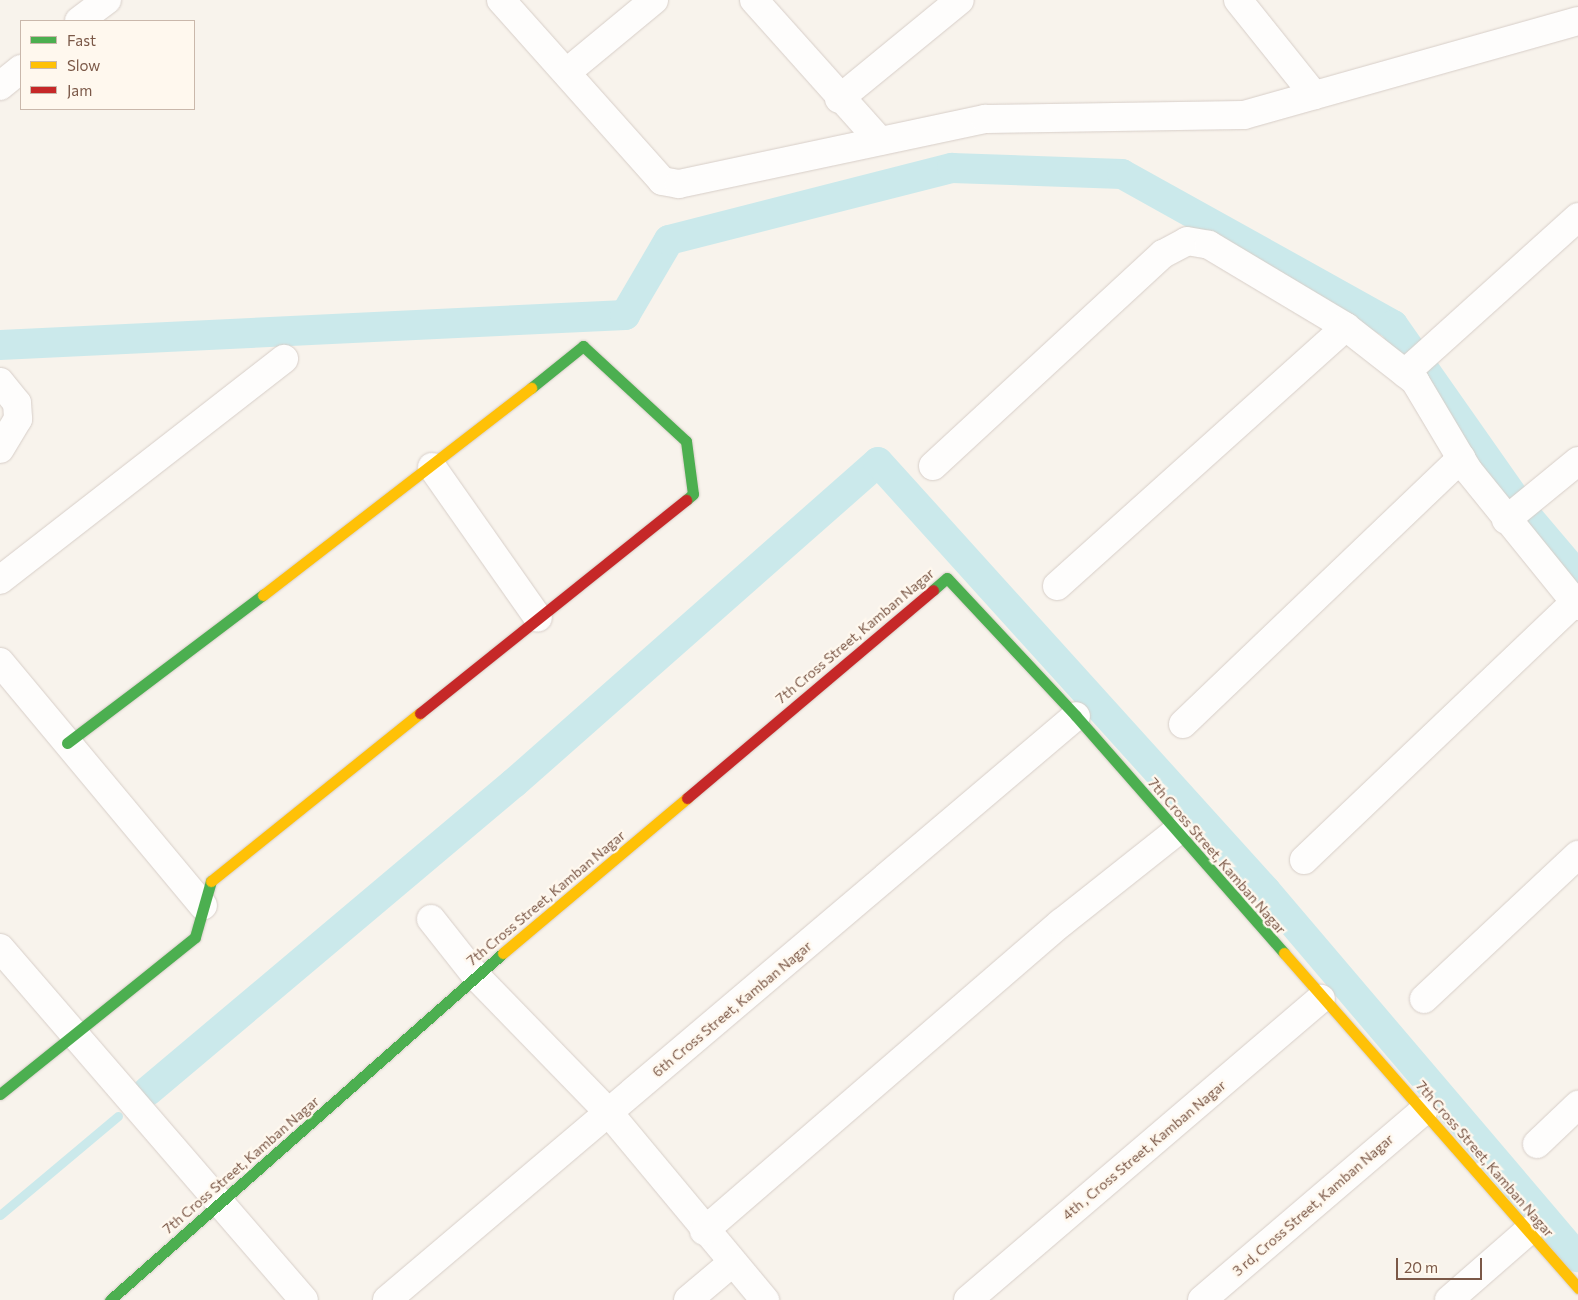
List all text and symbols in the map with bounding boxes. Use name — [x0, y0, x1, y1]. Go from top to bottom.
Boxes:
legend — [20, 20, 195, 110]
text: Fast — [67, 31, 96, 49]
text: Slow — [67, 56, 100, 74]
text: Jam — [67, 81, 92, 99]
street label: 7th Cross Street, Kamban Nagar — [772, 565, 938, 707]
street label: 7th Cross Street, Kamban Nagar — [1145, 774, 1289, 938]
street label: 7th Cross Street, Kamban Nagar — [463, 827, 629, 969]
street label: 6th Cross Street, Kamban Nagar — [649, 937, 815, 1081]
street label: 4th , Cross Street, Kamban Nagar — [1059, 1077, 1229, 1223]
street label: 7th Cross Street, Kamban Nagar — [1413, 1077, 1557, 1241]
street label: 7th Cross Street, Kamban Nagar — [159, 1093, 323, 1237]
street label: 3 rd, Cross Street, Kamban Nagar — [1229, 1131, 1397, 1279]
scale bar — [1398, 1248, 1484, 1280]
text: 20 m — [1404, 1258, 1438, 1276]

